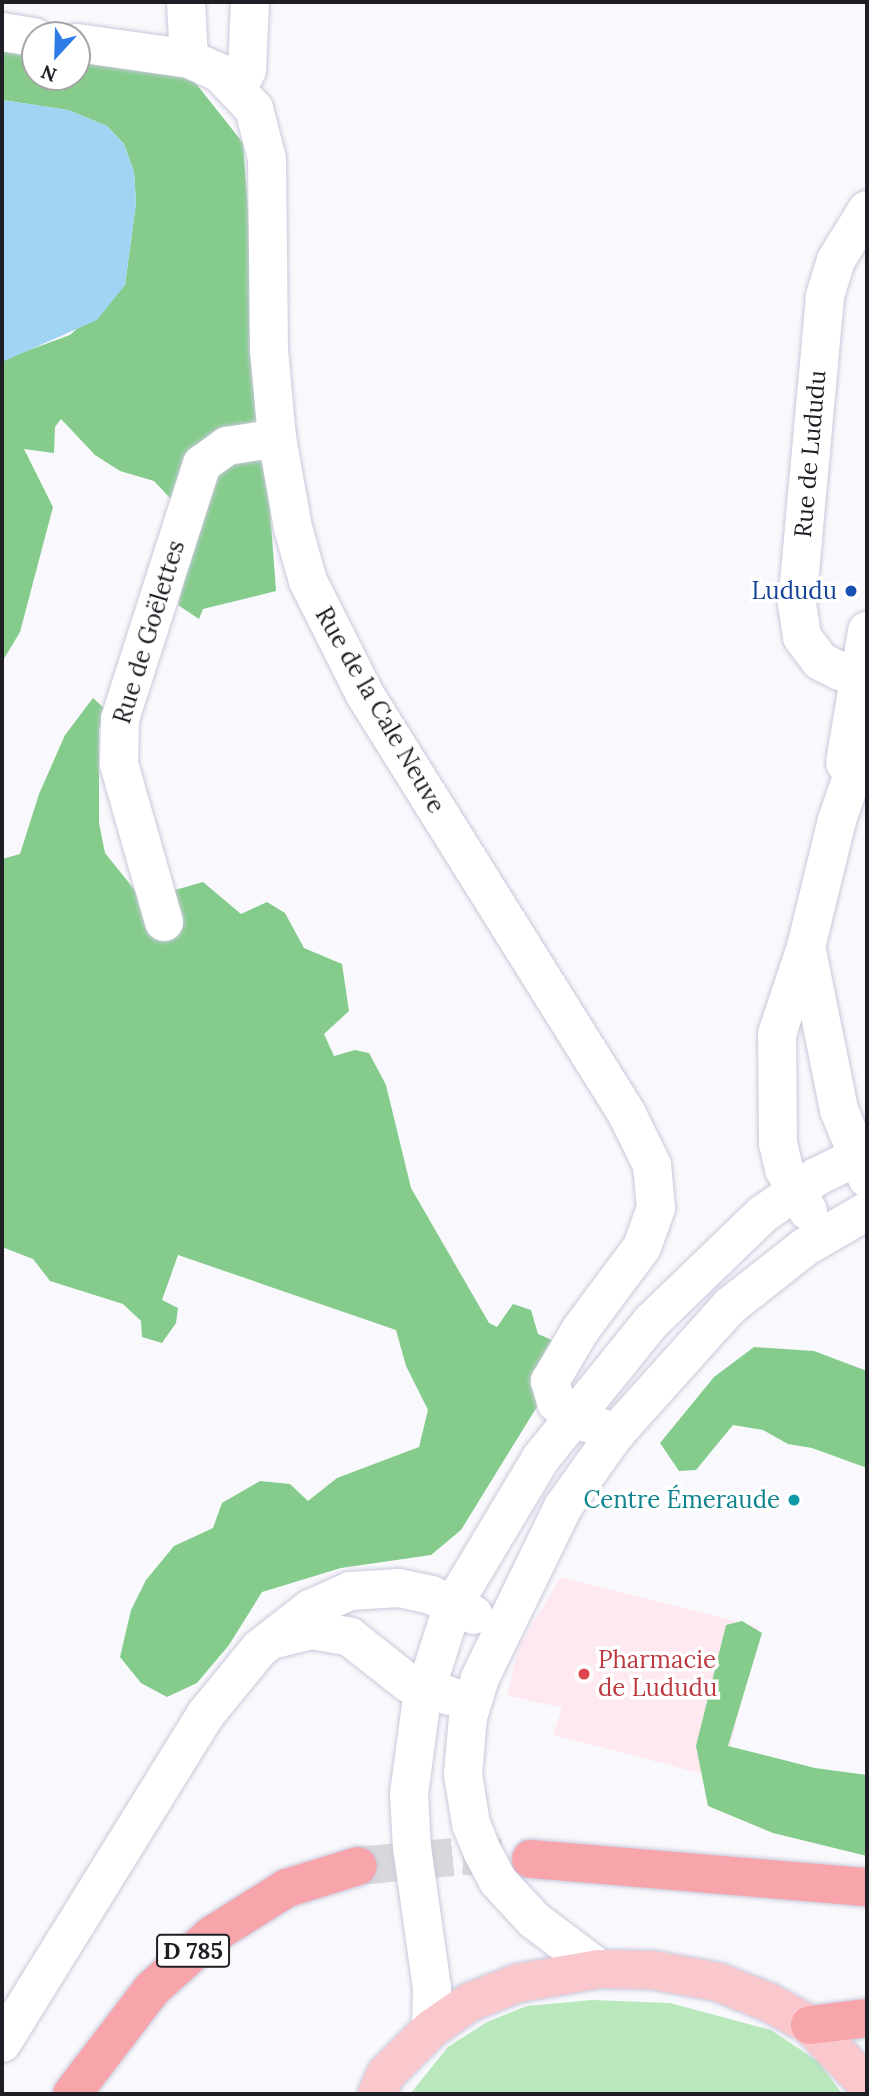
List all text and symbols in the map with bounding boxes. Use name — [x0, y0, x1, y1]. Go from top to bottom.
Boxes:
north arrow — [21, 21, 91, 91]
text: N — [38, 60, 60, 87]
street label: Rue de Lududu — [788, 369, 832, 539]
street label: Rue de Goëlettes — [107, 537, 191, 727]
place label: Lududu — [751, 577, 837, 605]
marker: Lududu — [843, 583, 859, 599]
street label: Rue de la Cale Neuve — [309, 602, 451, 818]
place label: Centre Émeraude — [583, 1486, 780, 1514]
marker: Centre Émeraude — [786, 1492, 802, 1508]
place label: Pharmacie de Lududu — [598, 1646, 717, 1702]
marker: Pharmacie de Lududu — [576, 1666, 592, 1682]
road number: D 785 — [154, 1932, 232, 1970]

